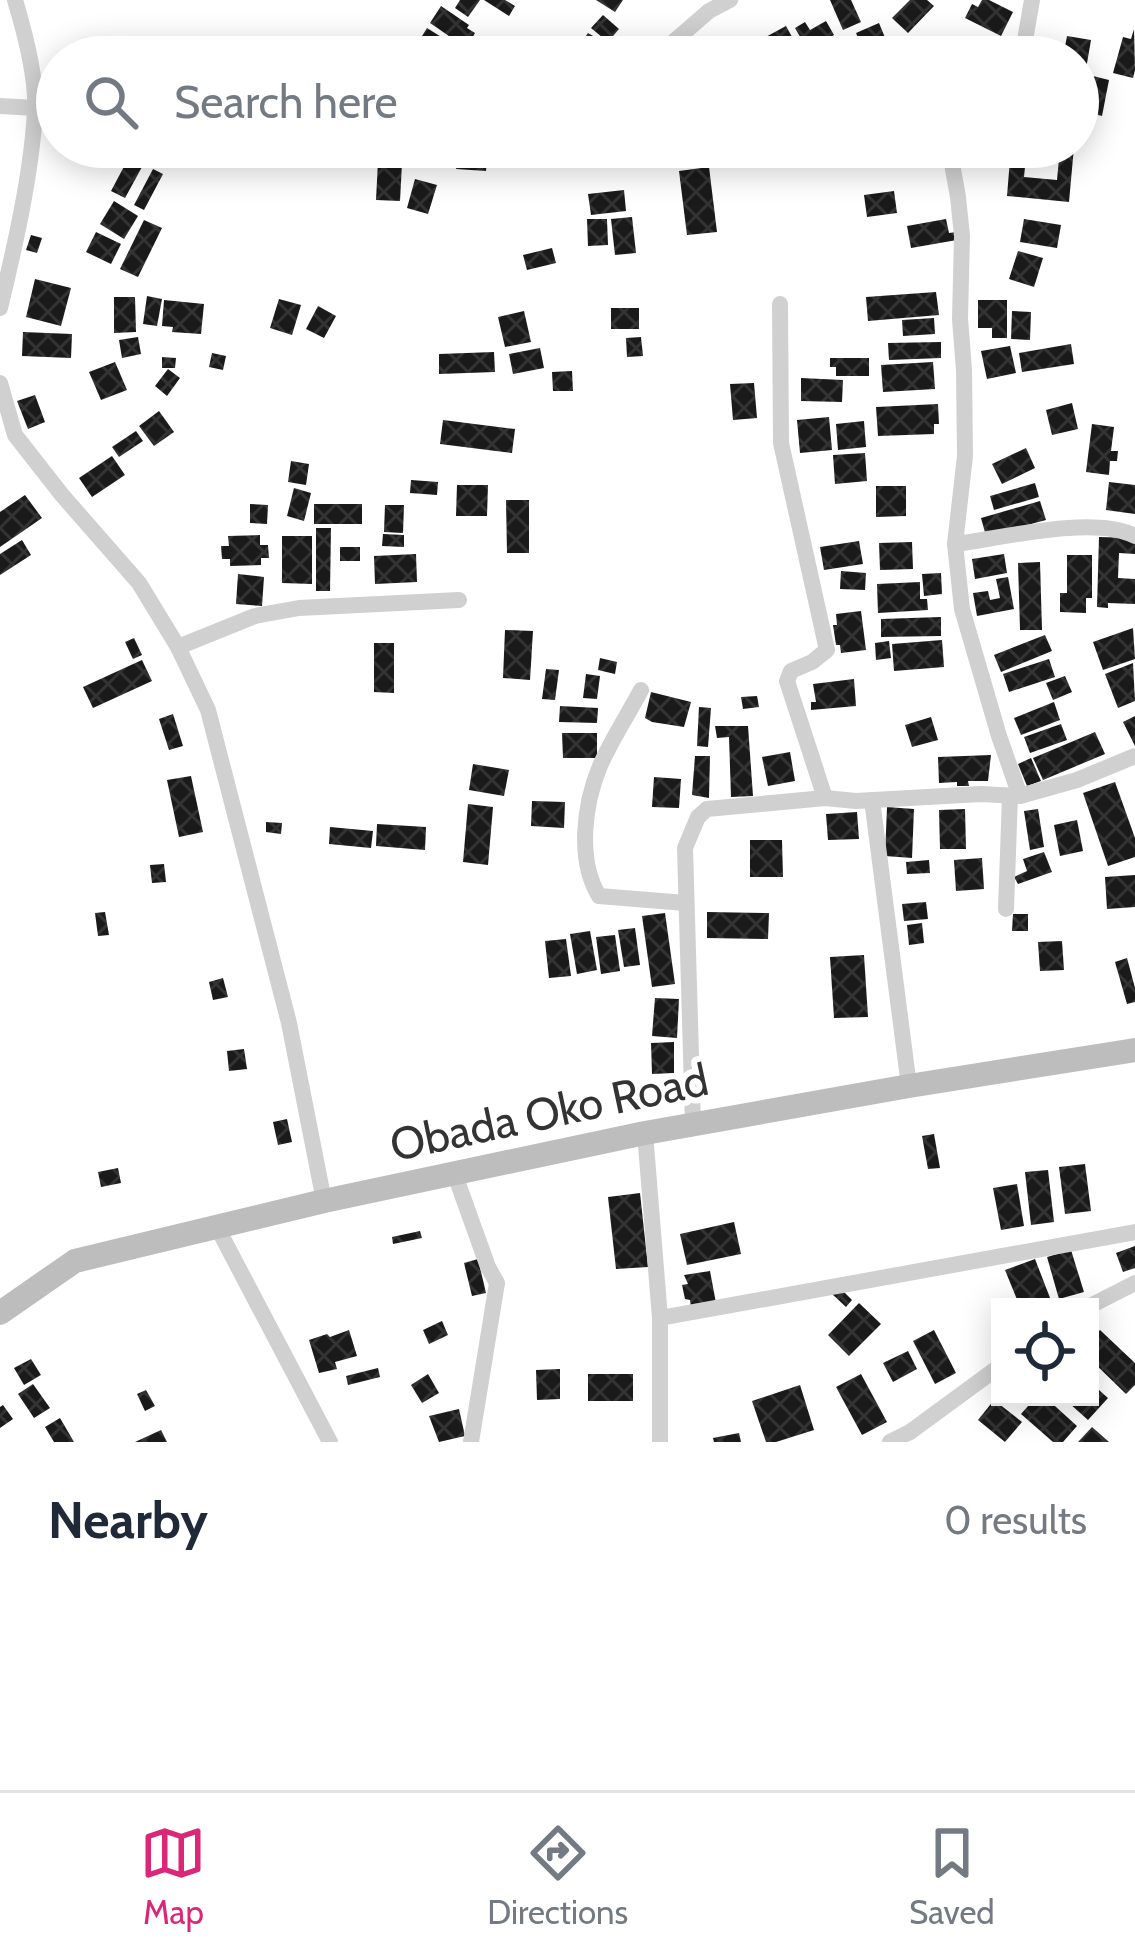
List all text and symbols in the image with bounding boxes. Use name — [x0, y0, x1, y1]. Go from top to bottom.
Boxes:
search box — [36, 36, 1099, 168]
icon: search — [78, 69, 144, 135]
text: Search here — [174, 75, 398, 129]
street label: Obada Oko Road — [385, 1052, 713, 1172]
map controls — [991, 1298, 1099, 1406]
button: locate — [991, 1298, 1099, 1406]
text: Nearby — [48, 1489, 208, 1551]
text: 0 results — [944, 1496, 1087, 1544]
tab: Map — [140, 1820, 206, 1932]
tab: Directions — [487, 1820, 628, 1932]
tab: Saved — [909, 1820, 995, 1932]

